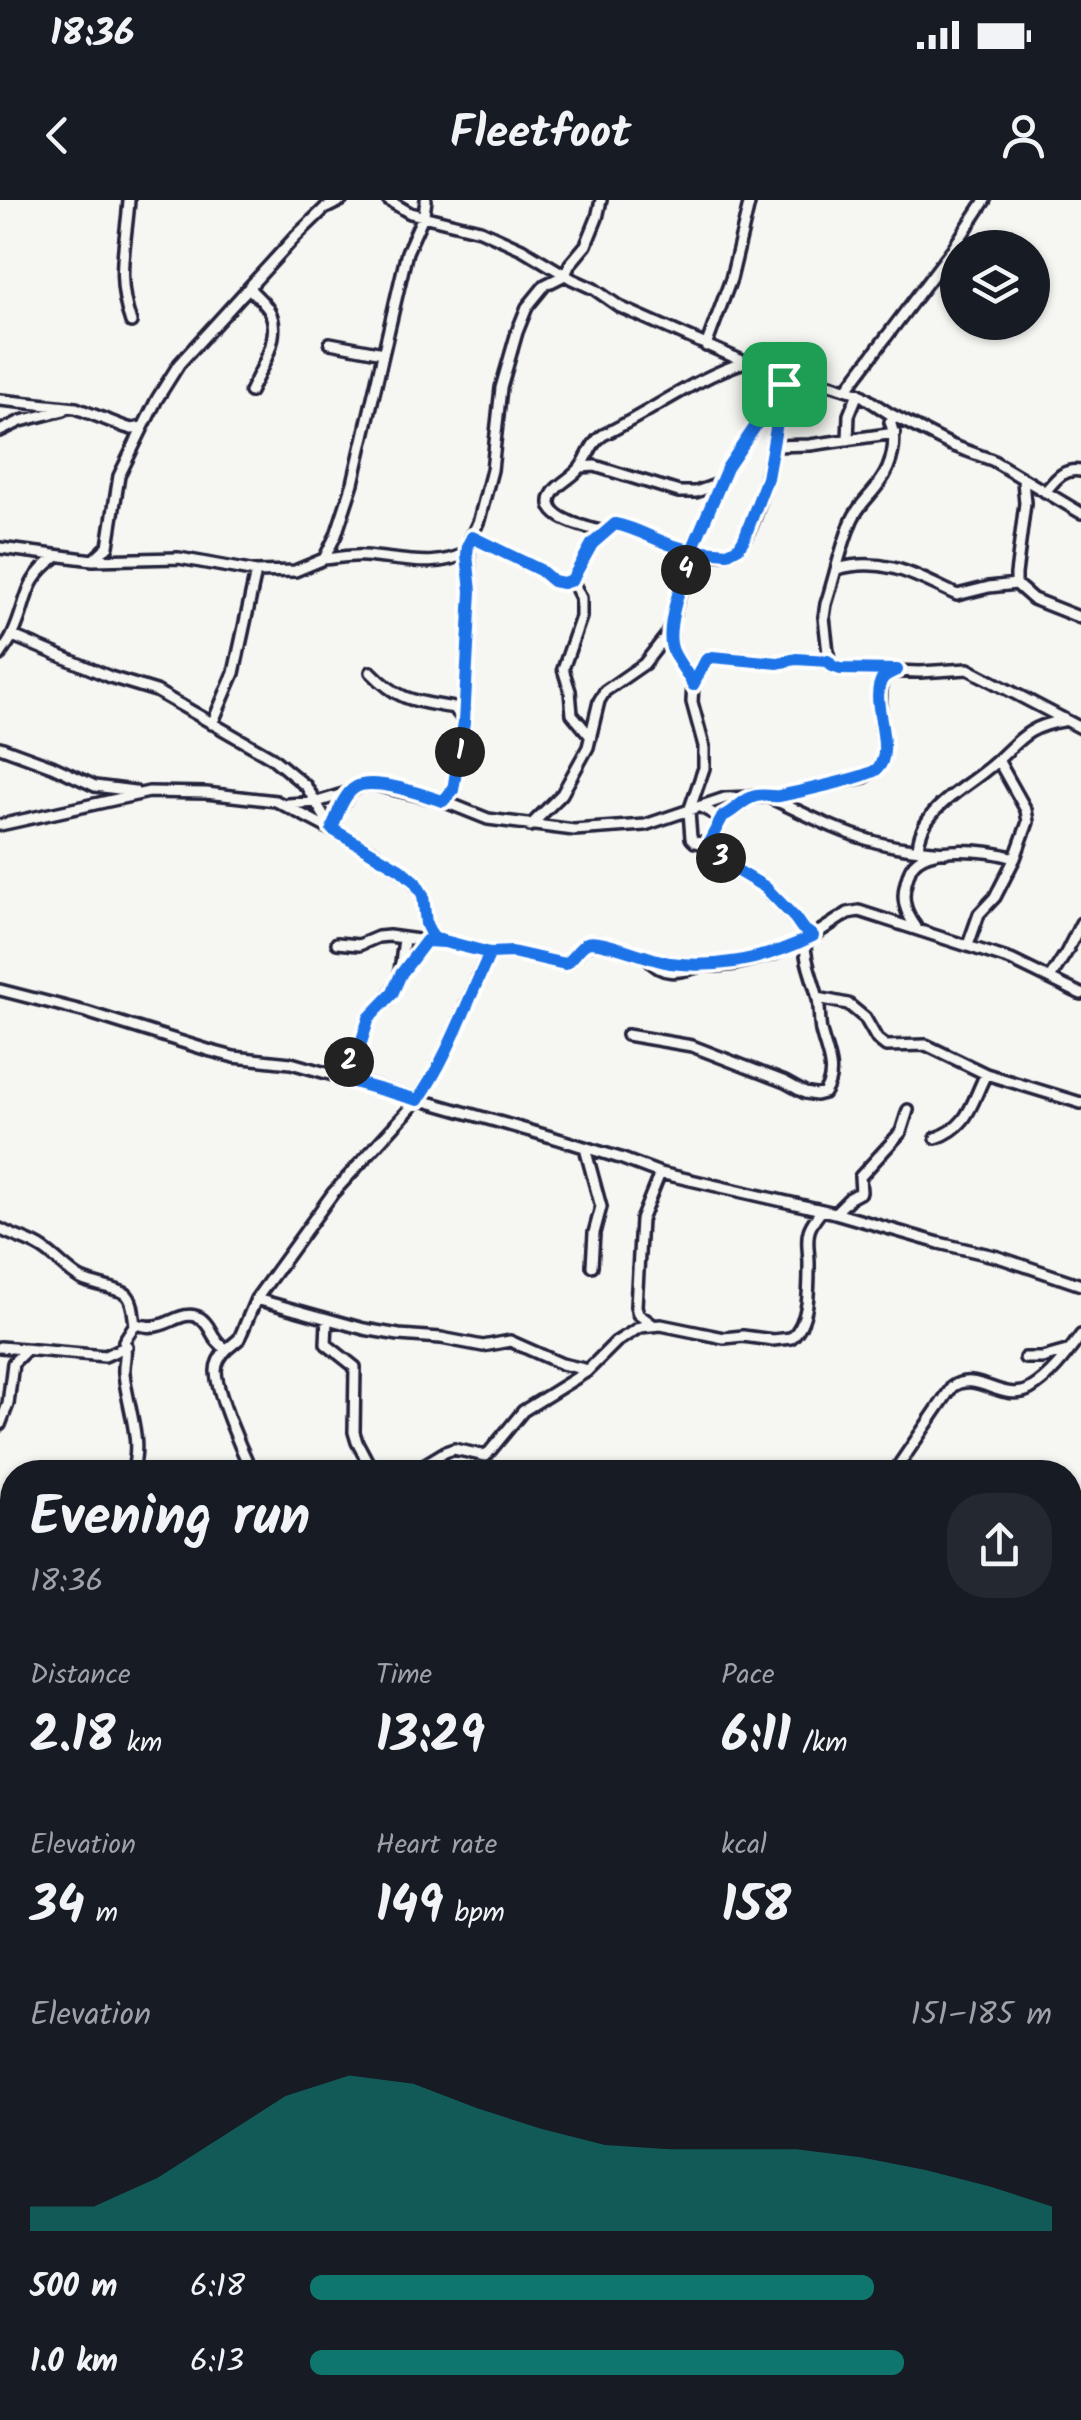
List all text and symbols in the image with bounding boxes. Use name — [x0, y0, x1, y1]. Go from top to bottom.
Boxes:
text: 18:36 — [50, 5, 135, 65]
text: Fleetfoot — [450, 99, 631, 171]
icon: back — [30, 108, 85, 163]
icon: person — [996, 108, 1051, 163]
map controls — [940, 230, 1050, 340]
button: layers — [940, 230, 1050, 340]
pin — [742, 342, 827, 427]
icon: arrive — [757, 357, 812, 412]
pin: 4 — [661, 545, 711, 595]
text: 4 — [678, 547, 694, 592]
pin: 1 — [435, 727, 485, 777]
text: 1 — [456, 729, 464, 774]
pin: 3 — [696, 833, 746, 883]
text: 3 — [713, 835, 729, 880]
pin: 2 — [324, 1037, 374, 1087]
text: 2 — [341, 1039, 357, 1084]
text: Evening run — [30, 1476, 310, 1563]
button: share — [947, 1493, 1052, 1598]
text: 18:36 — [30, 1557, 103, 1608]
text: Distance — [30, 1653, 131, 1698]
text: Time — [376, 1653, 432, 1698]
text: Pace — [721, 1653, 775, 1698]
text: 2.18 — [30, 1698, 116, 1778]
text: 13:29 — [376, 1698, 485, 1778]
text: 6:11 — [721, 1698, 791, 1778]
text: km — [116, 1721, 162, 1766]
text: /km — [791, 1721, 848, 1766]
text: Elevation — [30, 1823, 136, 1868]
text: Heart rate — [376, 1823, 497, 1868]
text: kcal — [721, 1823, 767, 1868]
text: 34 — [30, 1868, 85, 1948]
text: 149 — [376, 1868, 443, 1948]
text: 158 — [721, 1868, 791, 1948]
text: m — [85, 1891, 118, 1936]
text: bpm — [443, 1891, 505, 1936]
text: Elevation — [30, 1990, 151, 2041]
text: 151–185 m — [910, 1990, 1052, 2041]
text: 500 m — [30, 2262, 118, 2313]
text: 6:18 — [190, 2262, 245, 2313]
text: 1.0 km — [30, 2337, 118, 2388]
text: 6:13 — [190, 2337, 244, 2388]

